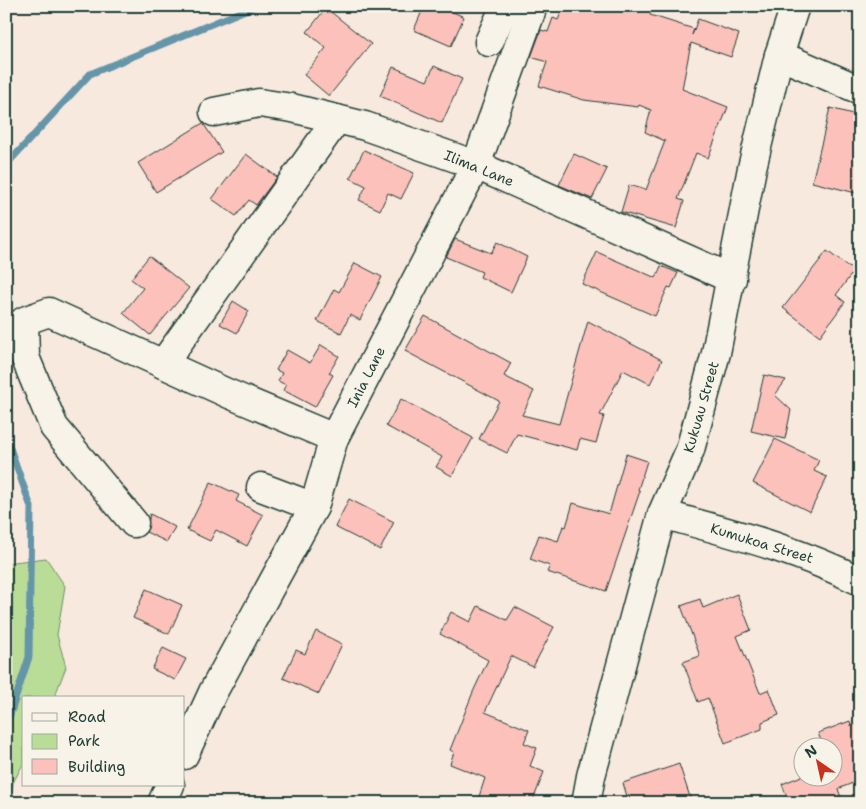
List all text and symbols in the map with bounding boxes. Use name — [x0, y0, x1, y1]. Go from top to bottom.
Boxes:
street label: Ilima Lane — [441, 146, 517, 190]
street label: Inia Lane — [343, 344, 389, 410]
street label: Kukuau Street — [679, 359, 723, 455]
street label: Kumukoa Street — [708, 519, 816, 567]
legend — [22, 696, 185, 786]
text: Road — [68, 707, 106, 727]
text: Park — [68, 731, 100, 751]
north arrow — [794, 736, 844, 786]
text: N — [801, 741, 820, 762]
text: Building — [68, 757, 125, 777]

